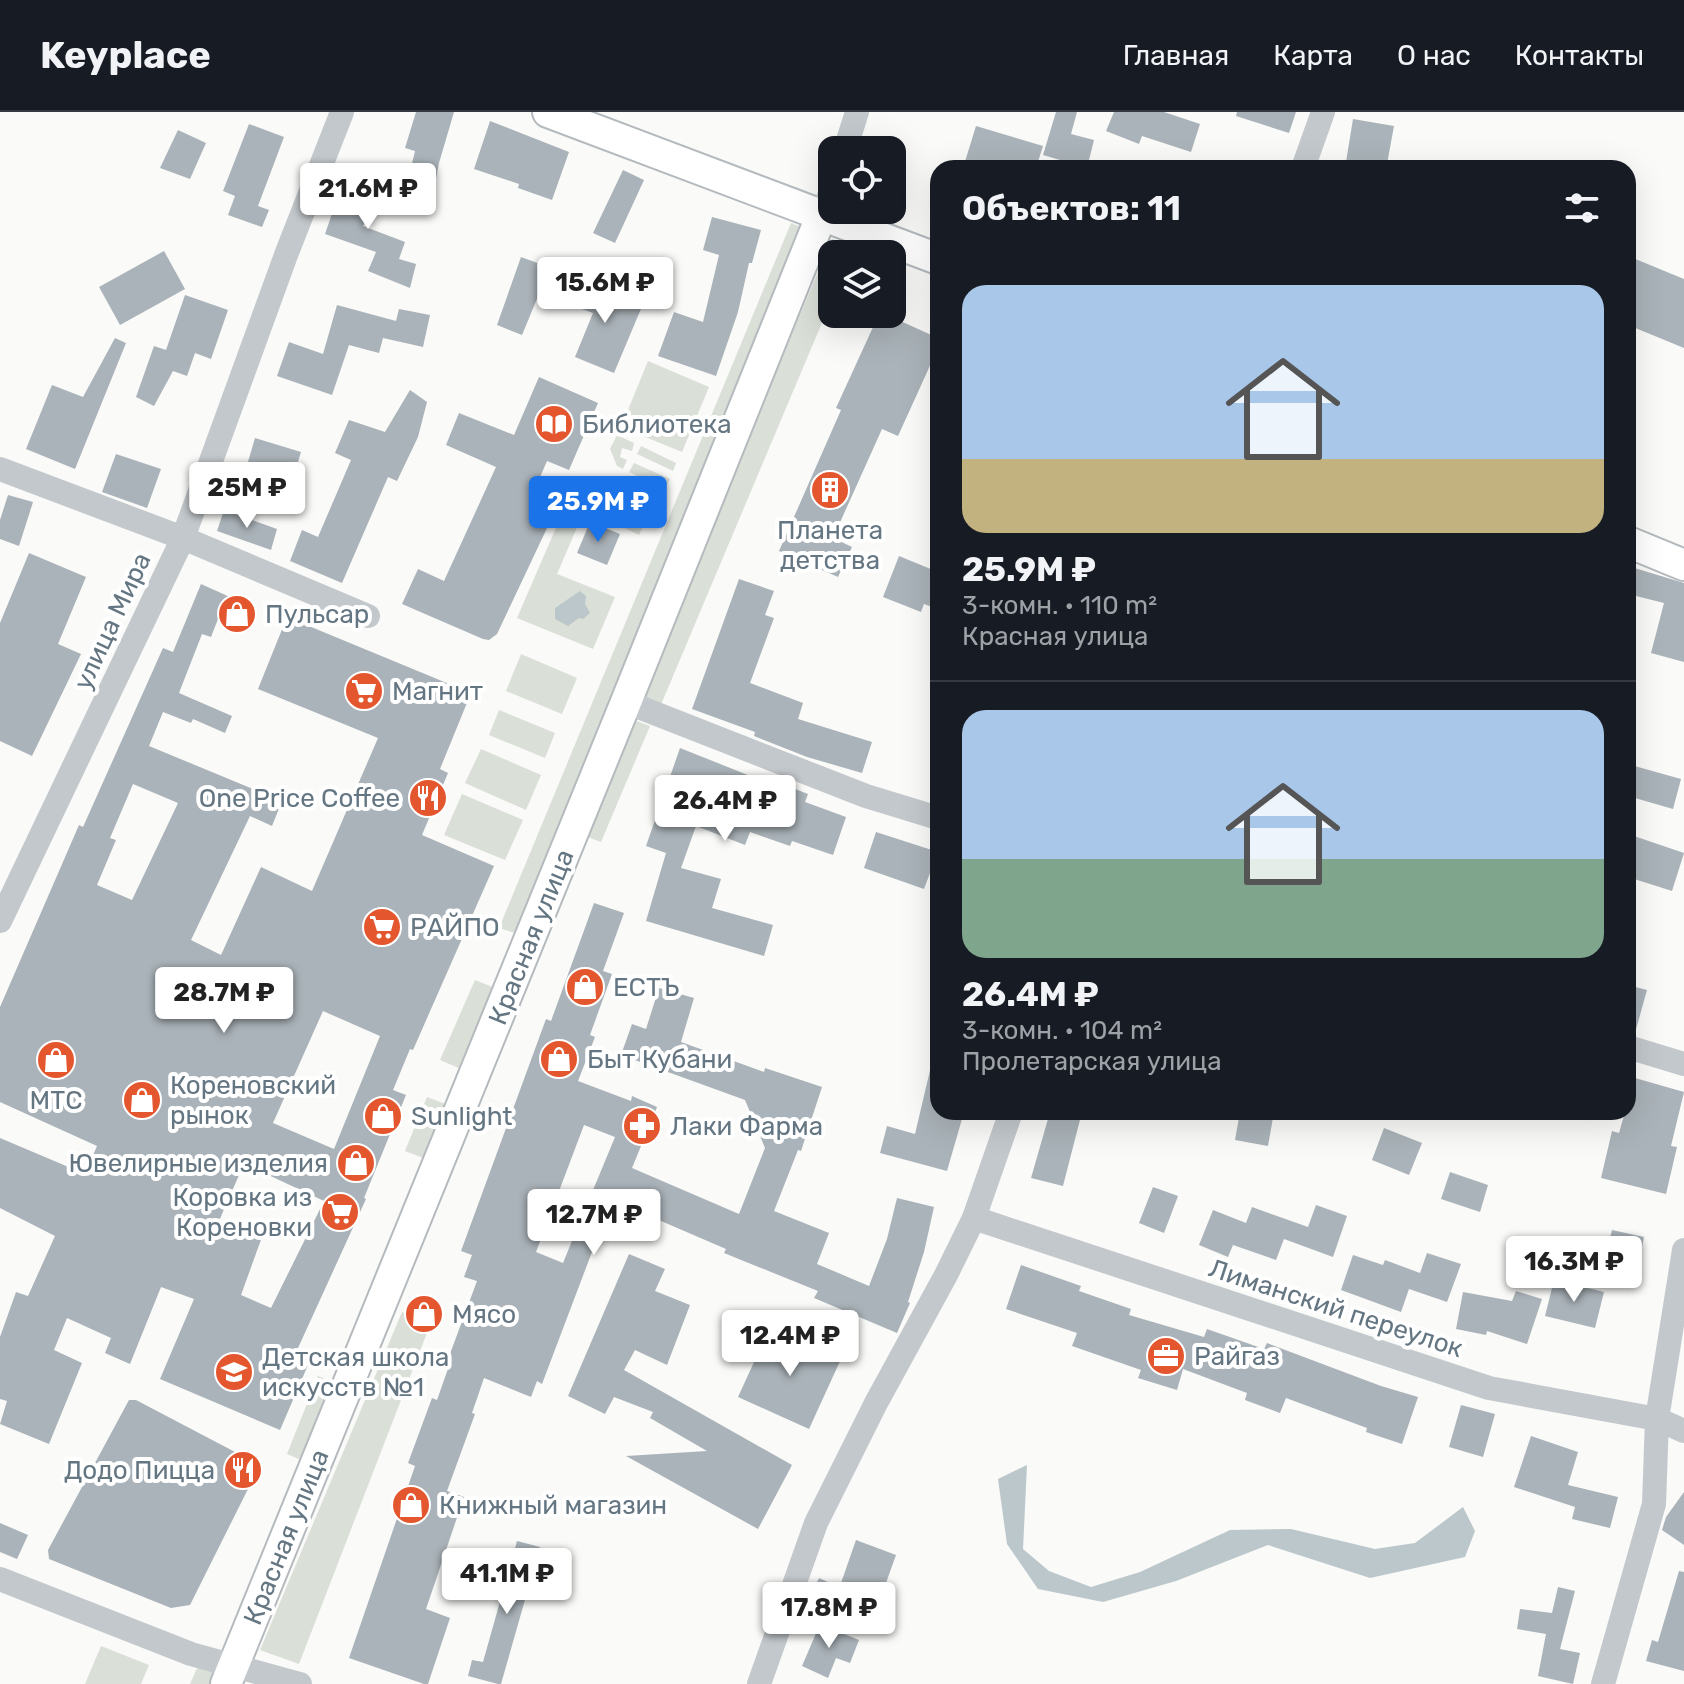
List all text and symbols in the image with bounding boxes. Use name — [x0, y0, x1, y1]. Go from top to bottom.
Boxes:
text: Keyplace — [40, 32, 211, 78]
text: Главная — [1123, 39, 1229, 72]
text: Карта — [1273, 39, 1353, 72]
text: О нас — [1397, 39, 1471, 72]
text: Контакты — [1515, 39, 1644, 72]
map controls — [818, 136, 906, 328]
button: locate — [818, 136, 906, 224]
pin: 21.6M ₽ — [294, 163, 442, 231]
text: 21.6M ₽ — [318, 173, 418, 204]
icon: filters — [1560, 186, 1604, 230]
text: Объектов: 11 — [962, 188, 1181, 229]
button: layers — [818, 240, 906, 328]
pin: 15.6M ₽ — [531, 257, 679, 325]
text: 15.6M ₽ — [555, 267, 655, 298]
icon: home — [1211, 337, 1355, 481]
library icon: Библиотека — [533, 403, 575, 445]
place label: Библиотека — [582, 409, 732, 440]
pin: 25M ₽ — [191, 462, 303, 530]
building icon: Планета детства — [809, 469, 851, 511]
text: 25M ₽ — [207, 472, 287, 503]
pin: 25.9M ₽ — [524, 476, 672, 544]
text: 25.9M ₽ — [547, 486, 649, 517]
place label: Планета детства — [777, 515, 883, 576]
street label: улица Мира — [67, 548, 158, 695]
text: 25.9M ₽ — [962, 549, 1096, 590]
text: 3-комн. · 110 m² — [962, 590, 1157, 621]
shop icon: Пульсар — [216, 593, 258, 635]
place label: Пульсар — [265, 599, 369, 630]
text: Красная улица — [962, 621, 1148, 652]
supermarket icon: Магнит — [343, 670, 385, 712]
place label: Магнит — [392, 676, 483, 707]
icon: home — [1211, 762, 1355, 906]
pin: 26.4M ₽ — [651, 775, 799, 843]
restaurant icon: One Price Coffee — [407, 777, 449, 819]
place label: One Price Coffee — [199, 783, 400, 814]
text: 26.4M ₽ — [673, 785, 777, 816]
street label: Красная улица — [482, 845, 581, 1029]
supermarket icon: РАЙПО — [361, 906, 403, 948]
place label: РАЙПО — [410, 912, 500, 943]
shop icon: ЕСТЪ — [564, 966, 606, 1008]
pin: 28.7M ₽ — [150, 967, 298, 1035]
place label: ЕСТЪ — [613, 972, 680, 1003]
text: 26.4M ₽ — [962, 974, 1099, 1015]
text: 28.7M ₽ — [173, 977, 275, 1008]
text: 3-комн. · 104 m² — [962, 1015, 1162, 1046]
shop icon: Быт Кубани — [538, 1038, 580, 1080]
shop icon: МТС — [35, 1039, 77, 1081]
place label: Быт Кубани — [587, 1044, 732, 1075]
text: Пролетарская улица — [962, 1046, 1222, 1077]
place label: Кореновский рынок — [170, 1070, 336, 1131]
shop icon: Кореновский рынок — [121, 1079, 163, 1121]
place label: МТС — [29, 1085, 83, 1116]
shop icon: Sunlight — [362, 1095, 404, 1137]
place label: Sunlight — [411, 1101, 513, 1132]
pharmacy icon: Лаки Фарма — [621, 1105, 663, 1147]
place label: Лаки Фарма — [670, 1111, 823, 1142]
shop icon: Ювелирные изделия — [335, 1142, 377, 1184]
place label: Ювелирные изделия — [68, 1148, 328, 1179]
place label: Коровка из Кореновки — [172, 1182, 312, 1243]
pin: 12.7M ₽ — [520, 1189, 668, 1257]
supermarket icon: Коровка из Кореновки — [319, 1191, 361, 1233]
text: 12.7M ₽ — [545, 1199, 643, 1230]
pin: 16.3M ₽ — [1500, 1236, 1648, 1304]
text: 16.3M ₽ — [1524, 1246, 1624, 1277]
street label: Лиманский переулок — [1205, 1253, 1467, 1364]
shop icon: Мясо — [403, 1293, 445, 1335]
place label: Мясо — [452, 1299, 516, 1330]
pin: 12.4M ₽ — [716, 1310, 864, 1378]
text: 12.4M ₽ — [740, 1320, 840, 1351]
office icon: Райгаз — [1145, 1335, 1187, 1377]
place label: Райгаз — [1194, 1341, 1280, 1372]
place label: Детская школа искусств №1 — [262, 1342, 449, 1403]
school or university icon: Детская школа искусств №1 — [213, 1351, 255, 1393]
street label: Красная улица — [237, 1445, 336, 1629]
restaurant icon: Додо Пицца — [222, 1449, 264, 1491]
place label: Додо Пицца — [64, 1455, 215, 1486]
shop icon: Книжный магазин — [390, 1484, 432, 1526]
place label: Книжный магазин — [439, 1490, 667, 1521]
pin: 41.1M ₽ — [433, 1548, 581, 1616]
text: 41.1M ₽ — [460, 1558, 554, 1589]
pin: 17.8M ₽ — [755, 1582, 903, 1650]
text: 17.8M ₽ — [780, 1592, 878, 1623]

